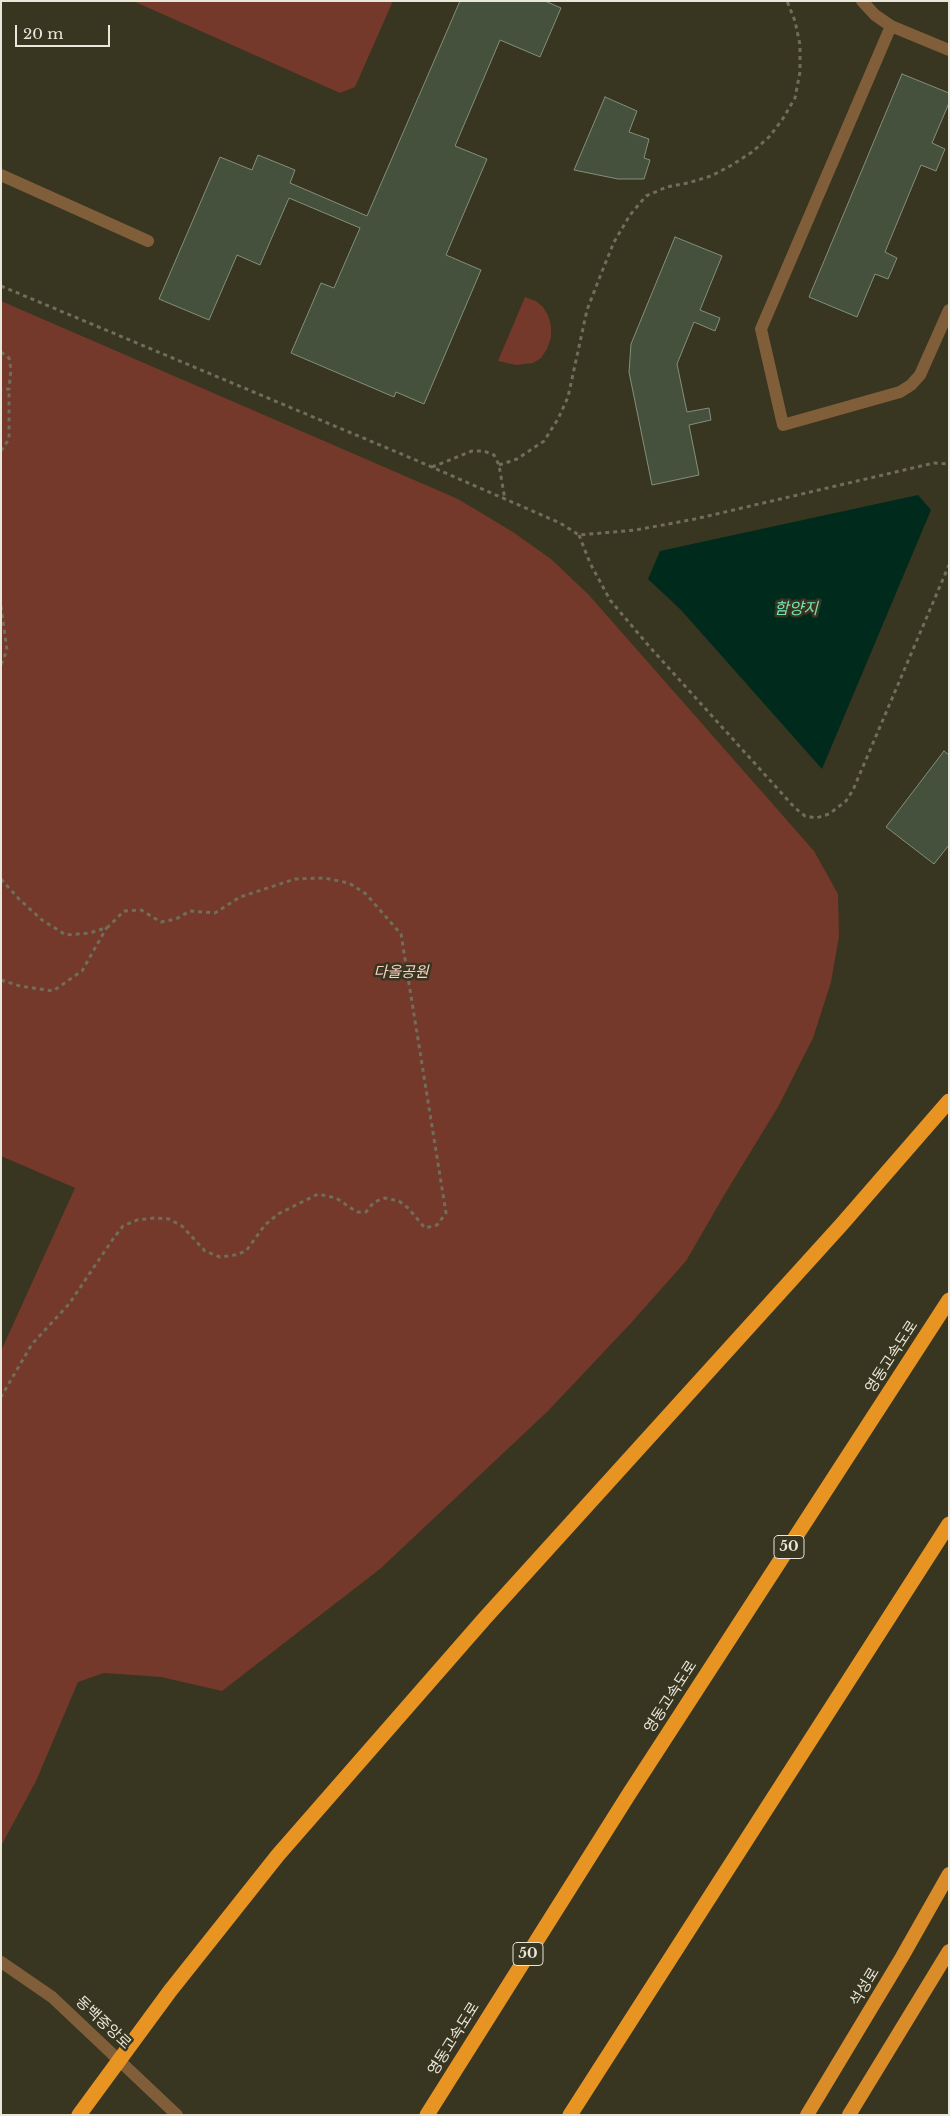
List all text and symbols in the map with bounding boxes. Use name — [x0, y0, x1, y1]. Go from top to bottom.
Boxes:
scale bar — [18, 15, 112, 47]
text: 20 m — [23, 24, 63, 43]
water label: 함양지 — [774, 599, 818, 619]
park label: 다올공원 — [373, 964, 429, 982]
street label: 영동고속도로 — [862, 1317, 922, 1397]
road number: 50 — [774, 1535, 804, 1558]
street label: 영동고속도로 — [641, 1657, 701, 1737]
road number: 50 — [513, 1942, 543, 1966]
street label: 석성로 — [847, 1965, 883, 2009]
street label: 동백중앙로 — [72, 1993, 134, 2053]
street label: 영동고속도로 — [424, 1999, 484, 2079]

